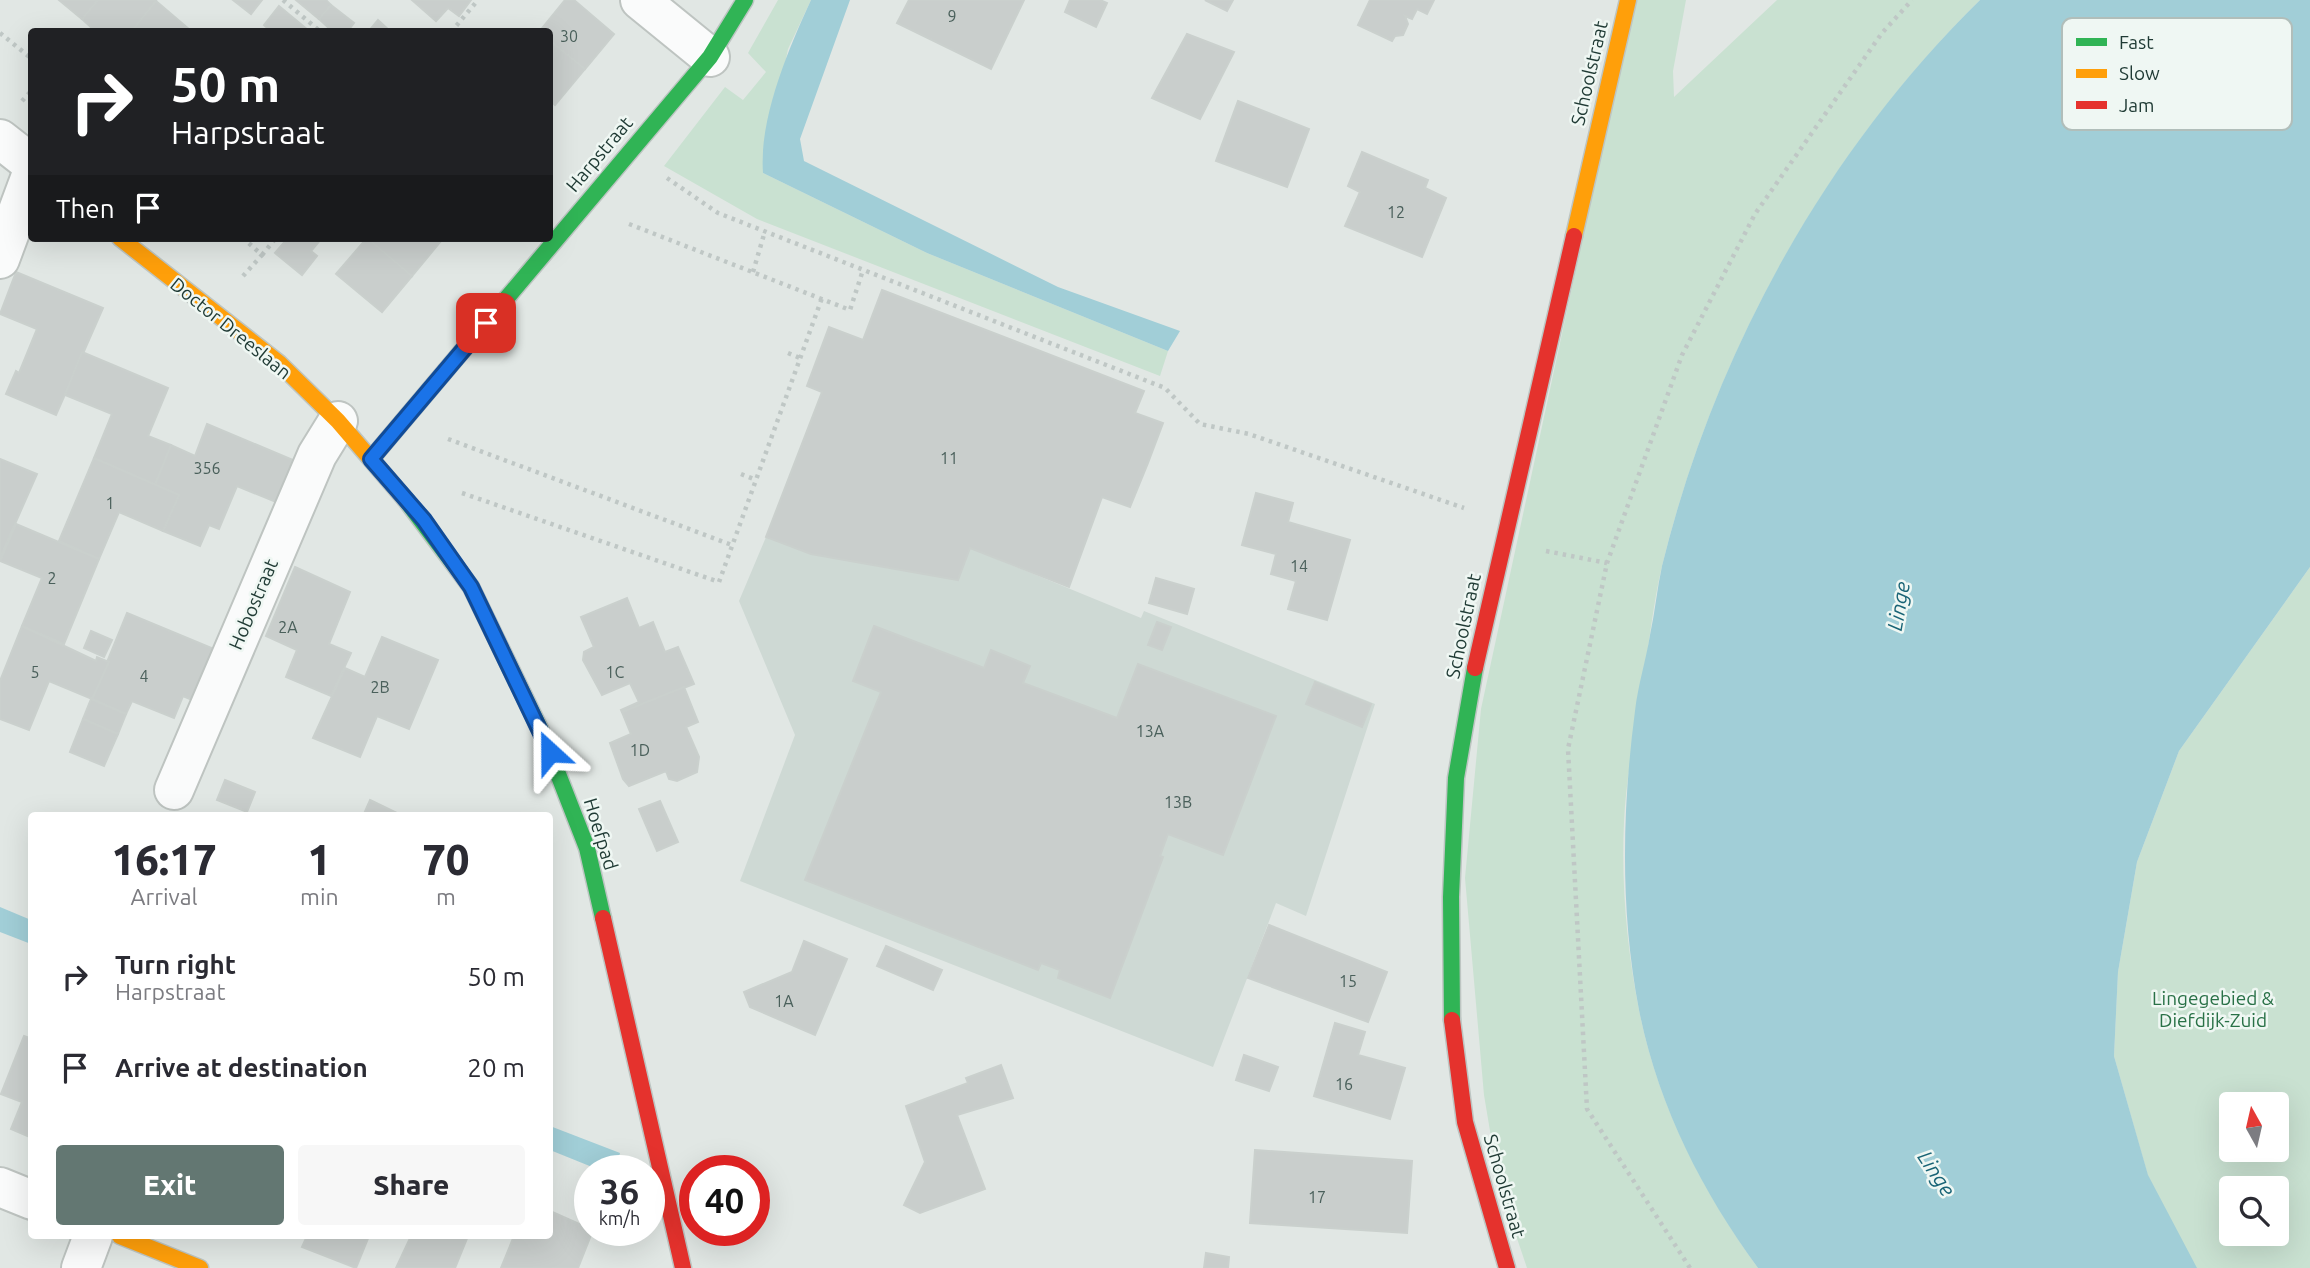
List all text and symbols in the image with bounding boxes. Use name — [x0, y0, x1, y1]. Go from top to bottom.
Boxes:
house number: 9 — [947, 7, 957, 25]
street label: Schoolstraat — [1566, 18, 1612, 127]
legend — [2062, 18, 2292, 130]
house number: 30 — [560, 27, 578, 45]
text: Fast — [2119, 31, 2154, 53]
icon: right — [56, 56, 147, 147]
text: 50 m — [171, 56, 280, 111]
text: Slow — [2119, 62, 2160, 84]
text: Jam — [2119, 94, 2155, 116]
street label: Harpstraat — [561, 112, 637, 196]
text: Harpstraat — [171, 114, 325, 150]
icon: arrive — [129, 189, 167, 227]
text: Then — [56, 194, 115, 223]
house number: 12 — [1387, 203, 1405, 221]
street label: Doctor Dreeslaan — [166, 273, 296, 383]
pin — [456, 293, 516, 353]
icon: arrive — [467, 304, 505, 342]
house number: 11 — [940, 449, 958, 467]
house number: 356 — [193, 459, 221, 477]
house number: 1 — [105, 494, 115, 512]
street label: Hobostraat — [224, 555, 282, 653]
house number: 14 — [1290, 557, 1308, 575]
house number: 2 — [47, 569, 57, 587]
street label: Schoolstraat — [1441, 571, 1485, 680]
water label: Linge — [1882, 579, 1914, 632]
house number: 2A — [278, 618, 298, 636]
house number: 5 — [30, 663, 40, 681]
house number: 1C — [606, 663, 625, 681]
house number: 4 — [139, 667, 149, 685]
house number: 2B — [370, 678, 390, 696]
position arrow — [513, 715, 587, 789]
house number: 13A — [1136, 722, 1165, 740]
house number: 1D — [630, 741, 650, 759]
house number: 13B — [1164, 793, 1192, 811]
street label: Hoefpad — [580, 795, 622, 873]
text: 16:17 — [111, 836, 217, 883]
text: 1 — [308, 836, 331, 883]
text: 70 — [422, 836, 470, 883]
text: Arrival — [131, 884, 198, 909]
text: min — [300, 884, 339, 909]
text: m — [436, 884, 456, 909]
text: Turn right — [115, 950, 236, 979]
icon: right — [56, 958, 94, 996]
text: 50 m — [467, 962, 525, 991]
house number: 15 — [1339, 972, 1357, 990]
text: Harpstraat — [115, 979, 225, 1004]
park label: Lingegebied & Diefdijk-Zuid — [2152, 987, 2275, 1031]
house number: 1A — [774, 992, 794, 1010]
icon: arrive — [56, 1049, 94, 1087]
text: Arrive at destination — [115, 1053, 368, 1082]
text: 20 m — [467, 1053, 525, 1082]
house number: 16 — [1335, 1075, 1353, 1093]
north arrow — [2219, 1092, 2289, 1162]
map controls — [2219, 1092, 2289, 1246]
street label: Schoolstraat — [1480, 1132, 1530, 1241]
button: Exit — [56, 1145, 284, 1225]
button: Share — [298, 1145, 525, 1225]
water label: Linge — [1914, 1146, 1961, 1201]
speed limit sign: 40 — [679, 1155, 770, 1246]
text: 36 — [600, 1171, 639, 1211]
button: search — [2219, 1176, 2289, 1246]
house number: 17 — [1308, 1188, 1326, 1206]
text: km/h — [599, 1208, 640, 1228]

